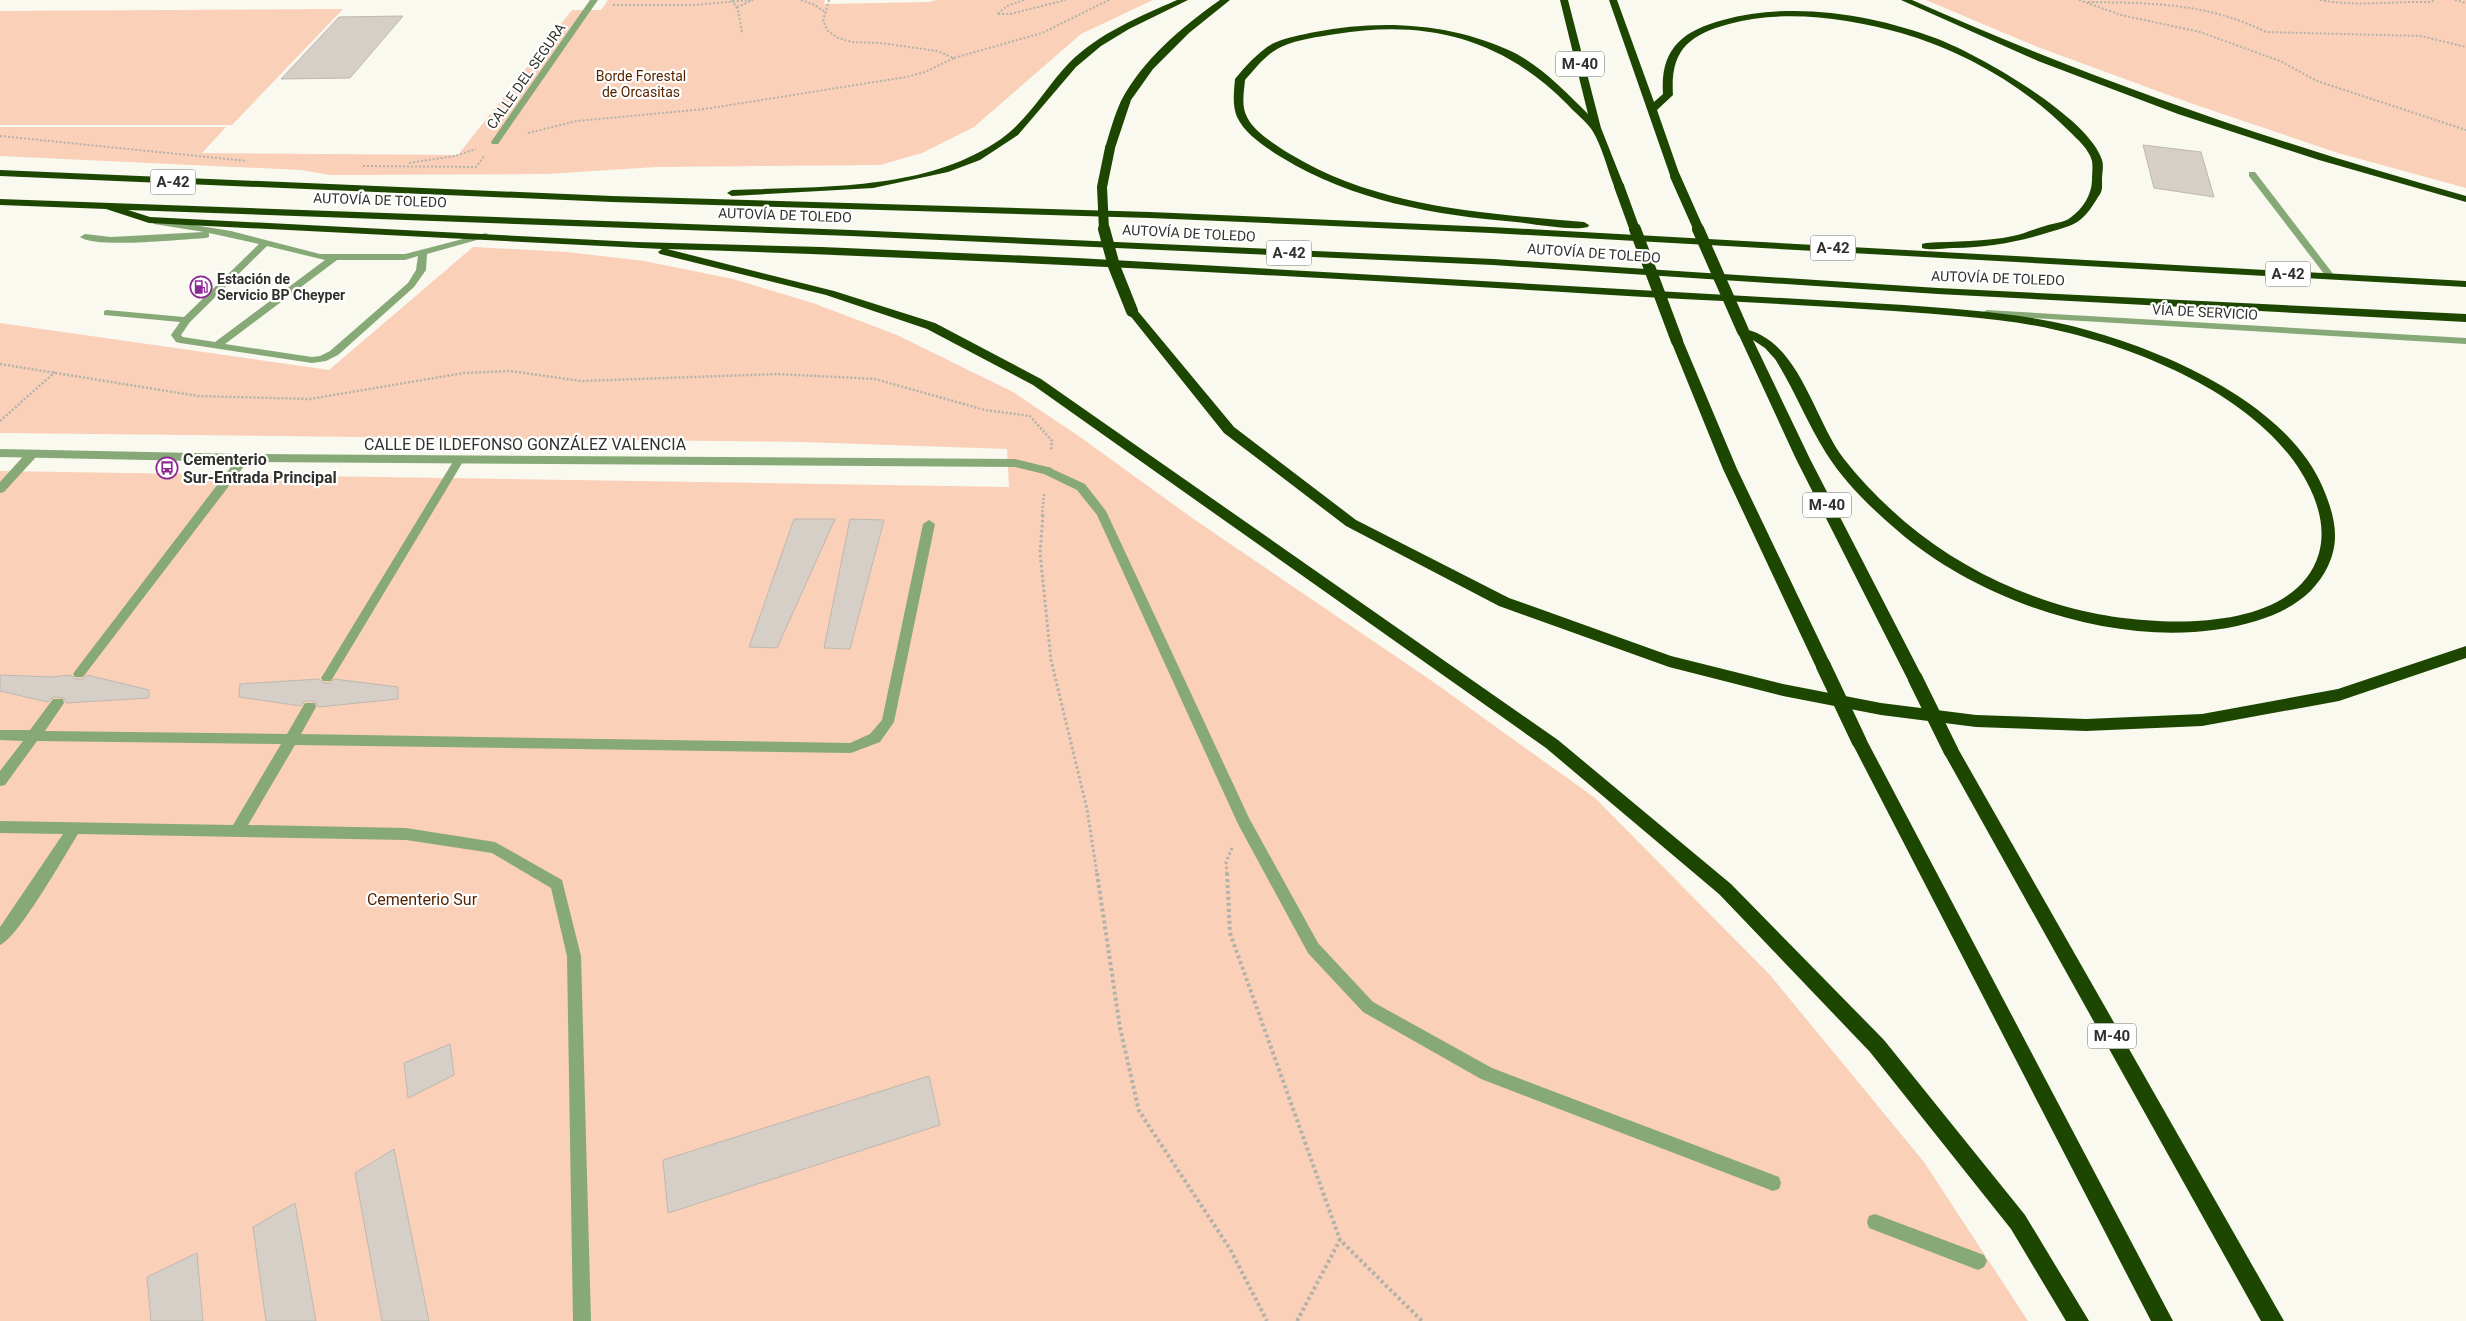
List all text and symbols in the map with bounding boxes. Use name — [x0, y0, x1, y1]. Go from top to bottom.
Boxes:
street label: CALLE DEL SEGURA — [483, 20, 569, 132]
road number: M-40 — [1556, 52, 1604, 76]
park label: Borde Forestal de Orcasitas — [596, 68, 686, 100]
road number: A-42 — [150, 170, 196, 194]
street label: AUTOVÍA DE TOLEDO — [313, 189, 447, 210]
street label: AUTOVÍA DE TOLEDO — [718, 204, 852, 225]
street label: AUTOVÍA DE TOLEDO — [1122, 221, 1256, 244]
road number: A-42 — [1810, 236, 1856, 260]
street label: AUTOVÍA DE TOLEDO — [1527, 239, 1661, 266]
road number: A-42 — [1266, 240, 1312, 266]
road number: A-42 — [2266, 262, 2310, 286]
street label: AUTOVÍA DE TOLEDO — [1931, 267, 2065, 288]
place label: Estación de Servicio BP Cheyper — [217, 271, 345, 303]
fuel station icon: Estación de Servicio BP Cheyper — [189, 275, 213, 299]
street label: VÍA DE SERVICIO — [2152, 300, 2258, 323]
street label: CALLE DE ILDEFONSO GONZÁLEZ VALENCIA — [364, 435, 687, 454]
place label: Cementerio Sur-Entrada Principal — [183, 450, 337, 487]
bus stop icon: Cementerio Sur-Entrada Principal — [155, 456, 179, 480]
road number: M-40 — [1803, 492, 1851, 518]
park label: Cementerio Sur — [367, 890, 478, 909]
road number: M-40 — [2088, 1024, 2136, 1048]

